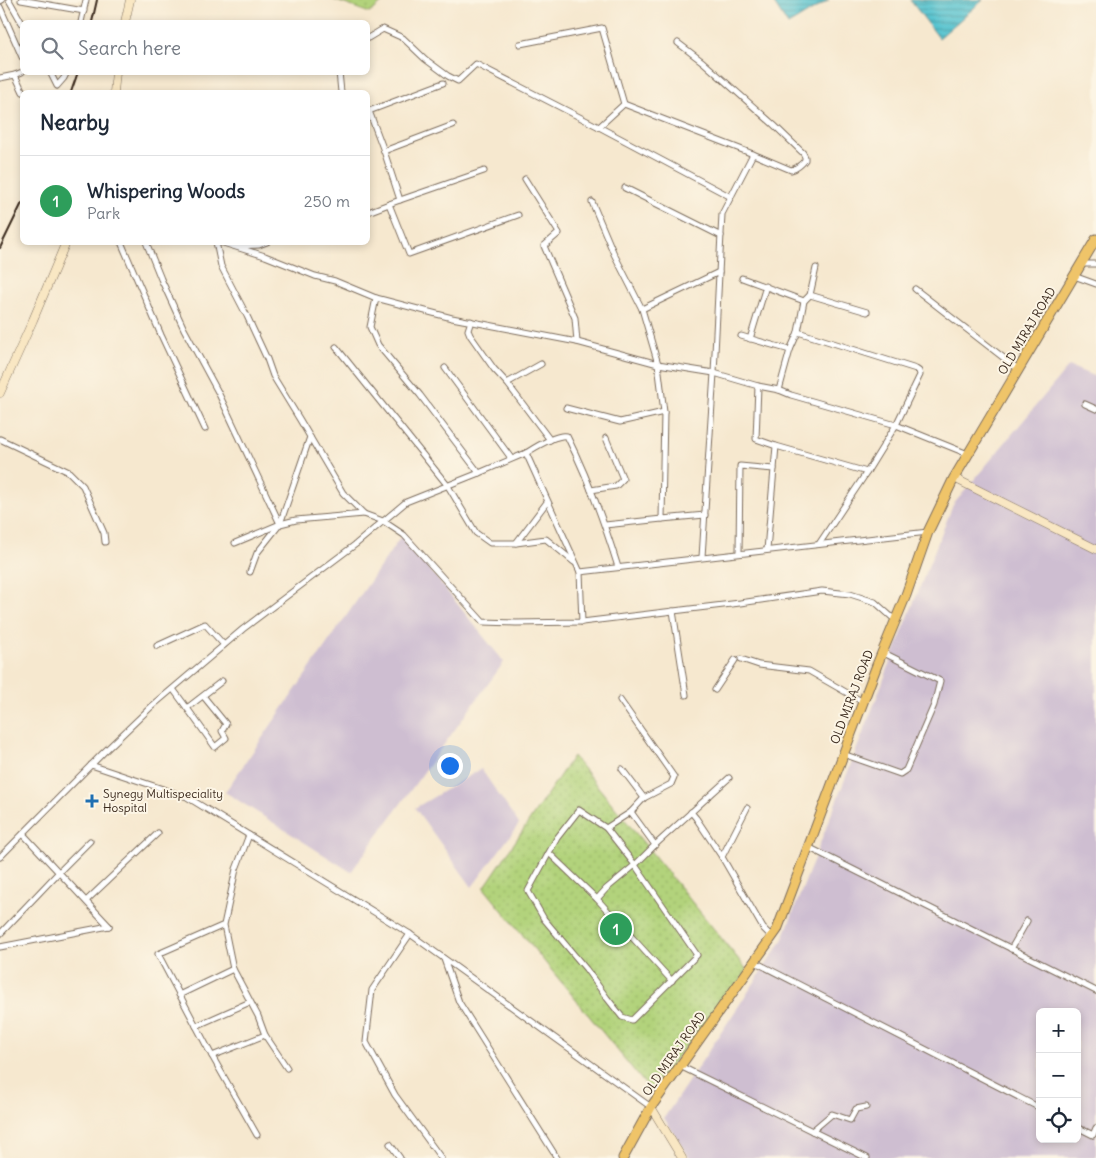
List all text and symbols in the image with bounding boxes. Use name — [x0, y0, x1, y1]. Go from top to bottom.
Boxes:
search box — [20, 20, 370, 75]
icon: search — [38, 34, 66, 62]
text: Search here — [78, 36, 181, 60]
text: Nearby — [40, 109, 110, 136]
text: Whispering Woods — [87, 179, 245, 203]
text: 1 — [53, 191, 59, 211]
text: 250 m — [304, 191, 350, 211]
text: Park — [87, 203, 120, 223]
street label: OLD MIRAJ ROAD — [995, 284, 1059, 377]
street label: OLD MIRAJ ROAD — [827, 648, 876, 746]
your location — [437, 753, 463, 779]
place label: Synegy Multispeciality Hospital — [103, 786, 223, 815]
marker: Synegy Multispeciality Hospital — [85, 794, 99, 808]
pin: 1 — [600, 910, 632, 948]
map controls — [1036, 1008, 1081, 1143]
button: + — [1036, 1008, 1081, 1053]
street label: OLD MIRAJ ROAD — [639, 1009, 708, 1099]
button: − — [1036, 1053, 1081, 1098]
button: locate — [1036, 1098, 1081, 1143]

